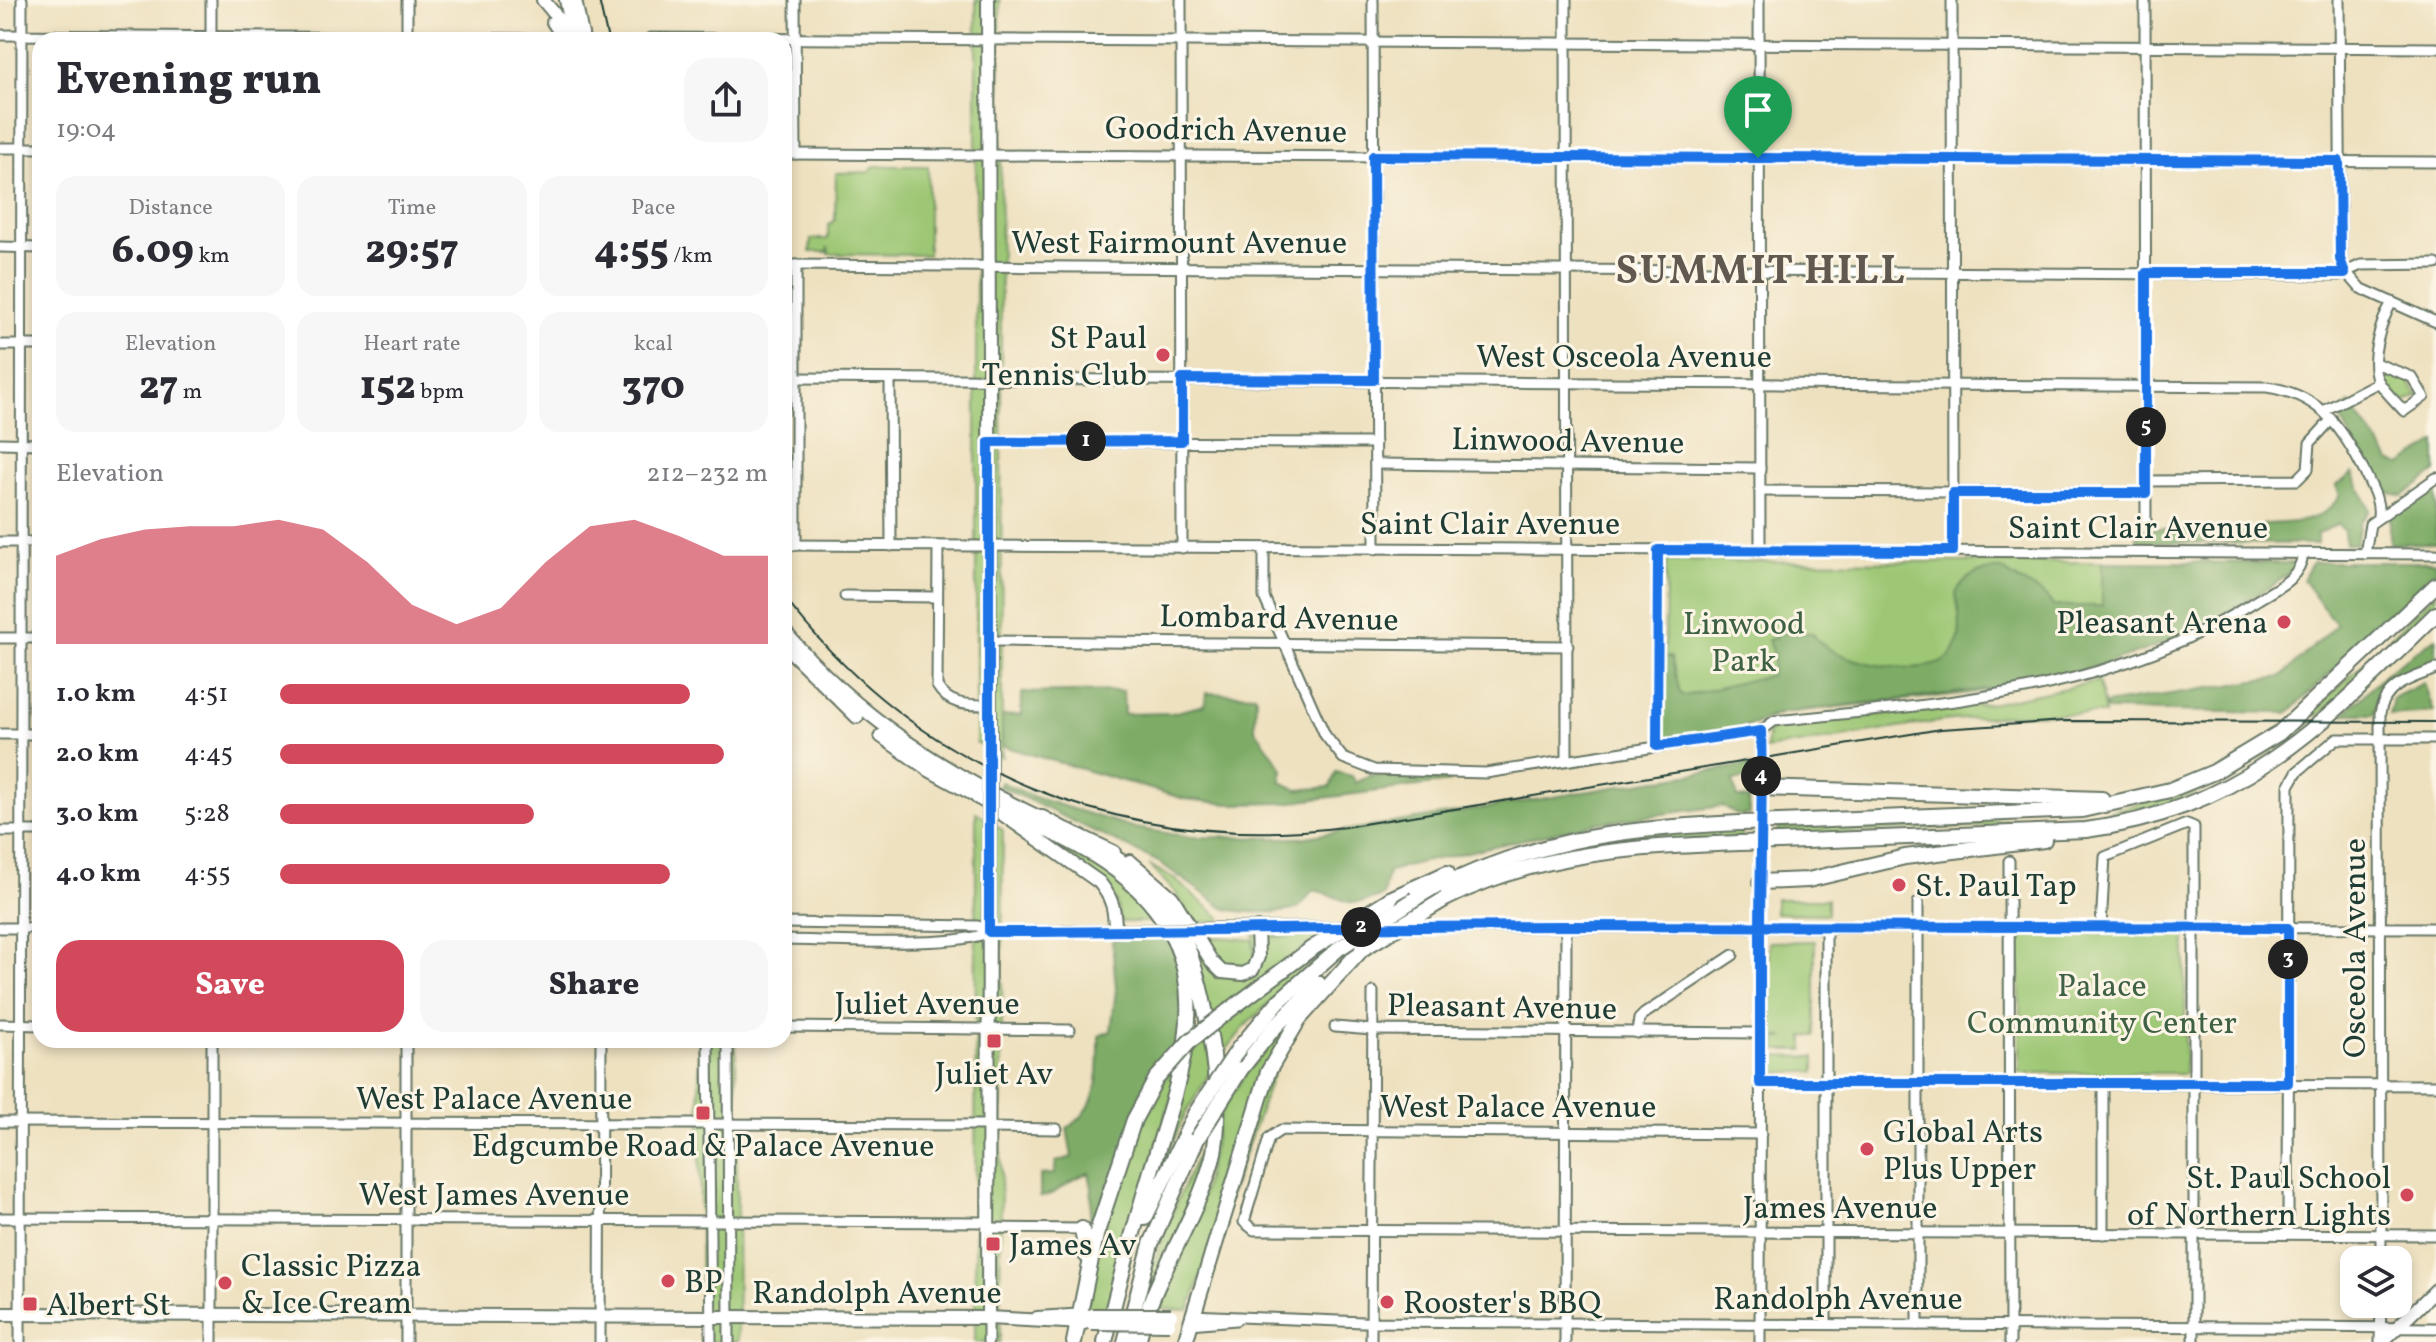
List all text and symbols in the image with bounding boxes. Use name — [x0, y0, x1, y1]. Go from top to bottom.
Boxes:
text: Evening run — [56, 51, 322, 112]
button: share — [684, 58, 768, 142]
pin — [1724, 76, 1792, 158]
icon: arrive — [1736, 88, 1780, 132]
street label: Goodrich Avenue — [1104, 108, 1347, 156]
text: 19:04 — [56, 112, 116, 148]
text: Distance — [129, 193, 213, 224]
text: Time — [388, 193, 436, 224]
text: Pace — [631, 193, 675, 224]
street label: West Fairmount Avenue — [1011, 223, 1347, 267]
text: 6.09 — [111, 224, 194, 280]
text: 29:57 — [365, 224, 459, 280]
text: 4:55 — [594, 224, 669, 280]
text: km — [194, 241, 230, 272]
text: /km — [669, 241, 713, 272]
district label: SUMMIT HILL — [1616, 245, 1906, 301]
place label: St Paul Tennis Club — [981, 318, 1147, 399]
text: Elevation — [125, 329, 216, 360]
text: Heart rate — [363, 329, 461, 360]
text: kcal — [634, 329, 673, 360]
street label: West Osceola Avenue — [1476, 337, 1772, 381]
marker: St Paul Tennis Club — [1154, 346, 1172, 364]
text: 27 — [139, 360, 178, 416]
text: 152 — [360, 360, 416, 416]
text: 370 — [622, 360, 685, 416]
text: m — [178, 377, 202, 408]
text: bpm — [416, 377, 464, 408]
pin: 5 — [2126, 407, 2166, 447]
text: 5 — [2141, 411, 2151, 442]
street label: Linwood Avenue — [1451, 419, 1685, 467]
pin: 1 — [1066, 421, 1106, 461]
text: 1 — [1082, 425, 1090, 456]
text: Elevation — [56, 456, 164, 492]
text: 212–232 m — [647, 456, 768, 492]
street label: Saint Clair Avenue — [1360, 504, 1620, 548]
street label: Saint Clair Avenue — [2008, 508, 2268, 552]
street label: Lombard Avenue — [1159, 596, 1399, 644]
place label: Pleasant Arena — [2056, 603, 2268, 647]
park label: Linwood Park — [1683, 604, 1805, 685]
marker: Pleasant Arena — [2275, 613, 2293, 631]
text: 1.0 km — [56, 676, 136, 712]
text: 4:51 — [184, 676, 228, 712]
text: 2.0 km — [56, 736, 139, 772]
text: 4:45 — [184, 736, 233, 772]
pin: 4 — [1741, 756, 1781, 796]
text: 4 — [1754, 760, 1768, 791]
text: 3.0 km — [56, 796, 139, 832]
text: 5:28 — [184, 796, 230, 832]
street label: Osceola Avenue — [2335, 838, 2379, 1058]
text: 4.0 km — [56, 856, 141, 892]
text: 4:55 — [184, 856, 231, 892]
place label: St. Paul Tap — [1915, 866, 2077, 910]
marker: St. Paul Tap — [1890, 876, 1908, 894]
pin: 2 — [1341, 907, 1381, 947]
text: 2 — [1355, 911, 1367, 942]
pin: 3 — [2268, 939, 2308, 979]
button: Save — [56, 940, 404, 1032]
button: Share — [420, 940, 768, 1032]
text: 3 — [2282, 943, 2294, 974]
park label: Palace Community Center — [1967, 966, 2237, 1047]
street label: Juliet Avenue — [834, 984, 1020, 1028]
street label: Pleasant Avenue — [1386, 985, 1617, 1033]
marker: Juliet Av — [985, 1032, 1003, 1050]
place label: Juliet Av — [935, 1054, 1053, 1098]
street label: West Palace Avenue — [356, 1079, 632, 1123]
street label: West Palace Avenue — [1380, 1087, 1656, 1131]
marker: Edgcumbe Road & Palace Avenue — [694, 1104, 712, 1122]
place label: Global Arts Plus Upper — [1883, 1112, 2043, 1193]
place label: Edgcumbe Road & Palace Avenue — [472, 1126, 934, 1170]
marker: Global Arts Plus Upper — [1858, 1140, 1876, 1158]
place label: St. Paul School of Northern Lights — [2127, 1158, 2391, 1239]
street label: West James Avenue — [359, 1175, 629, 1219]
marker: St. Paul School of Northern Lights — [2398, 1186, 2416, 1204]
street label: James Avenue — [1743, 1188, 1937, 1232]
place label: James Av — [1009, 1225, 1137, 1269]
marker: James Av — [984, 1235, 1002, 1253]
place label: Classic Pizza & Ice Cream — [241, 1246, 421, 1327]
map controls — [2340, 1246, 2412, 1318]
button: layers — [2340, 1246, 2412, 1318]
place label: BP — [684, 1262, 723, 1306]
marker: BP — [659, 1272, 677, 1290]
street label: Randolph Avenue — [752, 1273, 1002, 1317]
marker: Classic Pizza & Ice Cream — [216, 1274, 234, 1292]
street label: Randolph Avenue — [1713, 1279, 1963, 1323]
place label: Rooster's BBQ — [1403, 1283, 1603, 1327]
place label: Albert St — [46, 1285, 171, 1329]
marker: Rooster's BBQ — [1378, 1293, 1396, 1311]
marker: Albert St — [21, 1295, 39, 1313]

